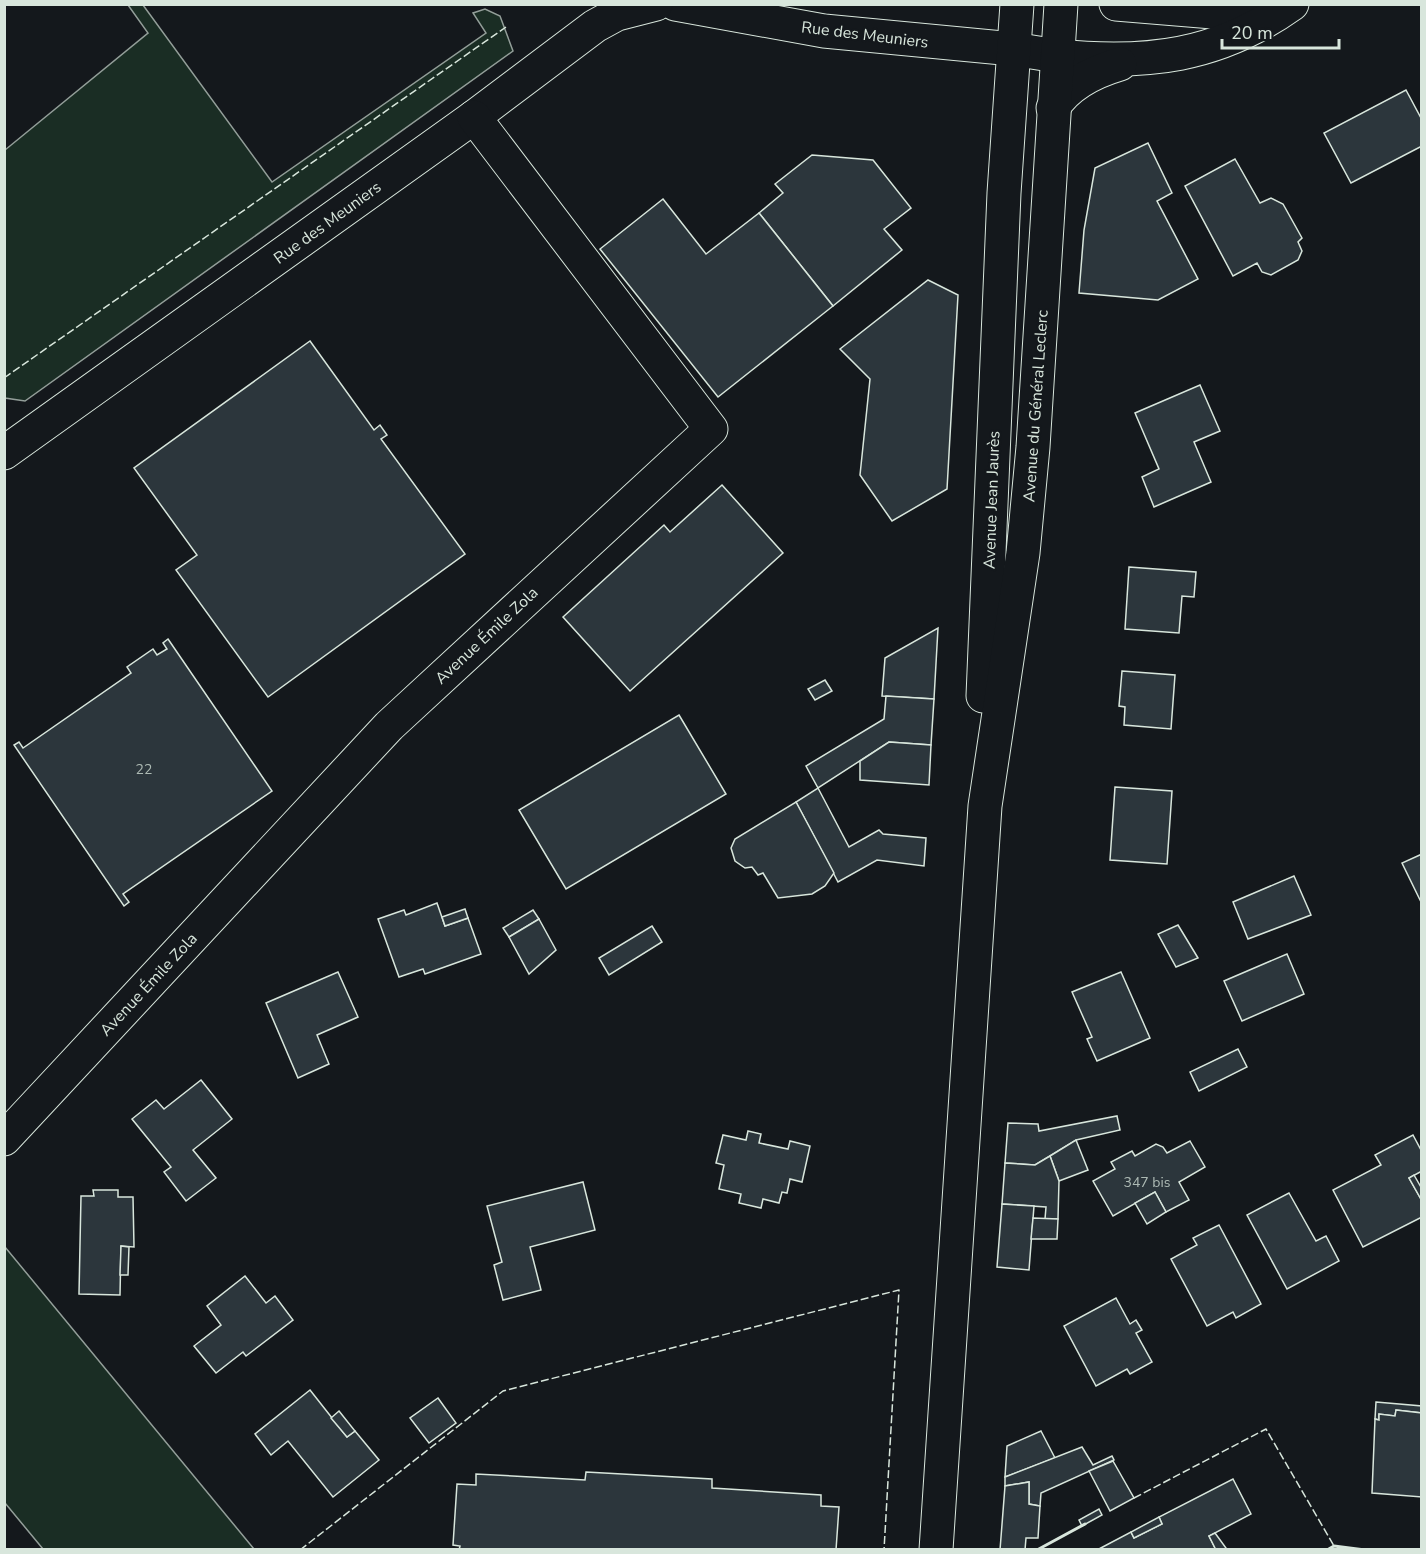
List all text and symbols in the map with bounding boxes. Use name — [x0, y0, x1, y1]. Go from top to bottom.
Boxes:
scale bar — [1222, 12, 1339, 50]
street label: Rue des Meuniers — [800, 16, 930, 54]
text: 20 m — [1231, 21, 1273, 45]
street label: Rue des Meuniers — [269, 176, 386, 269]
street label: Avenue du Général Leclerc — [1018, 309, 1054, 503]
street label: Avenue Jean Jaurès — [979, 430, 1005, 570]
street label: Avenue Émile Zola — [430, 582, 543, 689]
house number: 22 — [136, 760, 152, 779]
street label: Avenue Émile Zola — [95, 928, 202, 1041]
house number: 347 bis — [1124, 1173, 1171, 1192]

